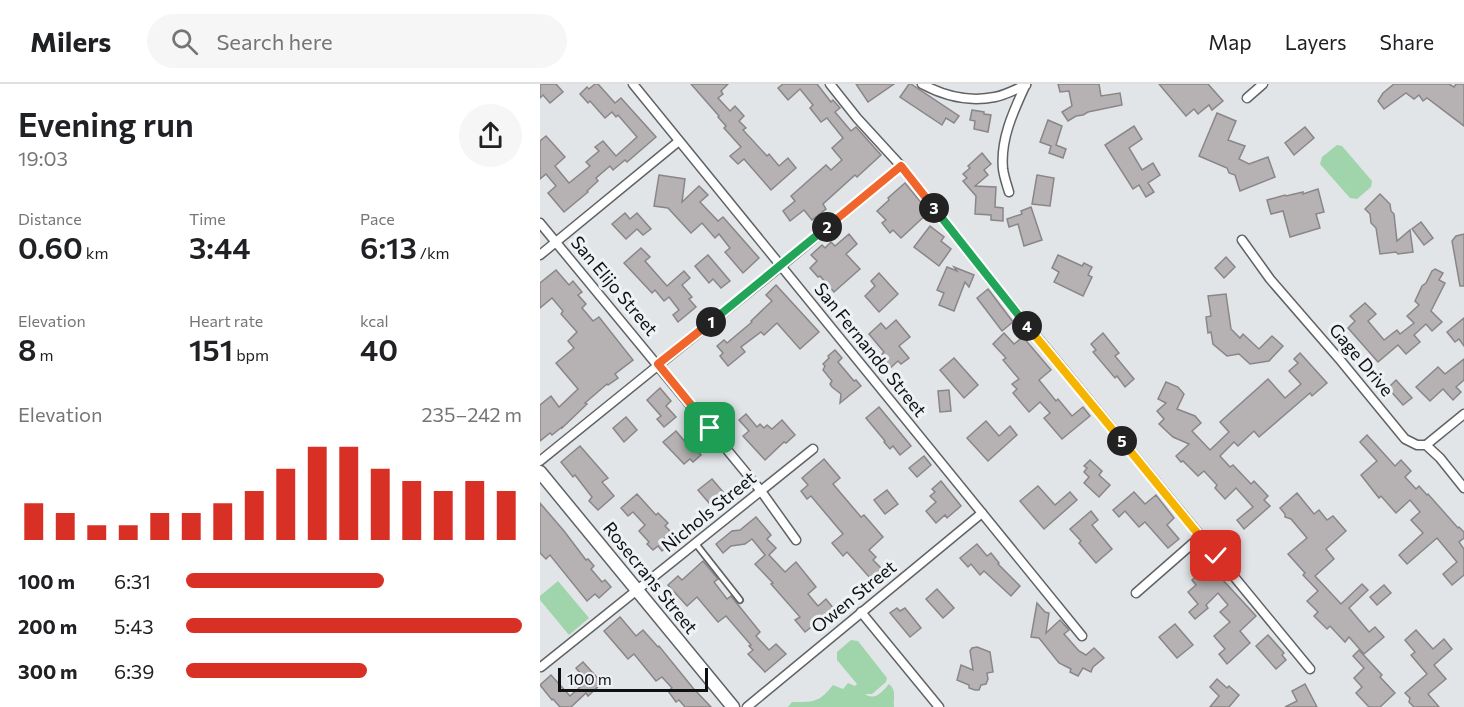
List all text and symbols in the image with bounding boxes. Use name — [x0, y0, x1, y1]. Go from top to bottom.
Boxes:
search box — [147, 14, 567, 68]
text: Milers — [30, 24, 111, 58]
icon: search — [168, 25, 201, 58]
text: Search here — [216, 28, 333, 55]
text: Map — [1208, 29, 1252, 54]
text: Layers — [1285, 29, 1347, 54]
text: Share — [1380, 29, 1434, 54]
text: Evening run — [18, 103, 194, 144]
button: share — [459, 104, 522, 167]
text: 19:03 — [18, 146, 68, 170]
pin: 3 — [919, 193, 949, 223]
text: 3 — [929, 198, 939, 217]
text: Distance — [18, 209, 82, 228]
text: Time — [189, 209, 226, 228]
text: Pace — [360, 209, 395, 228]
pin: 2 — [812, 212, 842, 242]
text: 2 — [822, 217, 832, 236]
text: 0.60 — [18, 228, 83, 265]
text: 3:44 — [189, 228, 251, 265]
text: 6:13 — [360, 228, 417, 265]
street label: San Elijo Street — [567, 231, 663, 340]
text: km — [83, 243, 109, 262]
text: /km — [417, 243, 450, 262]
street label: San Fernando Street — [810, 278, 932, 421]
pin: 1 — [696, 307, 726, 337]
text: Elevation — [18, 311, 86, 330]
text: Heart rate — [189, 311, 263, 330]
text: kcal — [360, 311, 389, 330]
pin: 4 — [1012, 311, 1042, 341]
text: 1 — [707, 312, 715, 331]
text: 4 — [1022, 316, 1032, 335]
street label: Gage Drive — [1325, 318, 1399, 400]
text: 8 — [18, 330, 36, 367]
text: 151 — [189, 330, 233, 367]
text: 40 — [360, 330, 398, 367]
text: m — [36, 345, 53, 364]
text: bpm — [233, 345, 269, 364]
text: Elevation — [18, 402, 103, 426]
text: 235–242 m — [421, 402, 522, 426]
pin — [684, 402, 735, 453]
icon: arrive — [693, 411, 726, 444]
pin: 5 — [1107, 426, 1137, 456]
text: 5 — [1117, 431, 1127, 450]
street label: Nichols Street — [657, 466, 760, 556]
street label: Rosecrans Street — [599, 517, 703, 638]
pin — [1190, 530, 1241, 581]
icon: check — [1199, 539, 1232, 572]
street label: Owen Street — [806, 555, 900, 637]
text: 100 m — [18, 569, 75, 593]
text: 6:31 — [114, 569, 151, 593]
text: 200 m — [18, 614, 77, 638]
text: 5:43 — [114, 614, 154, 638]
text: 300 m — [18, 659, 78, 683]
text: 6:39 — [114, 659, 154, 683]
scale bar — [558, 665, 708, 692]
text: 100 m — [567, 669, 612, 688]

